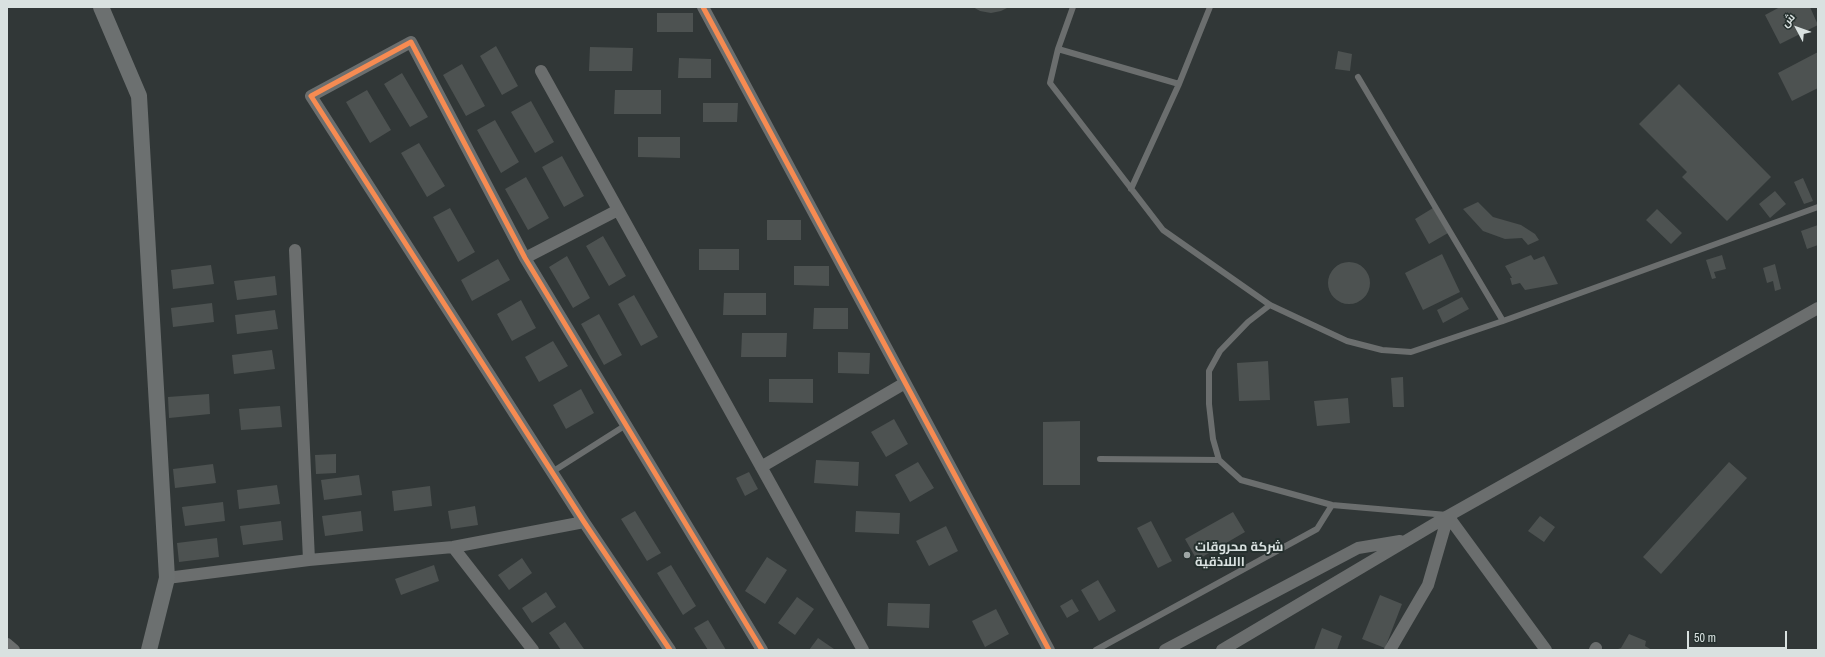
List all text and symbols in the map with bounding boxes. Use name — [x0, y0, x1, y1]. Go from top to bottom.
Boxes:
north arrow — [1777, 8, 1817, 48]
text: ش — [1778, 10, 1798, 30]
place label: شركة محروقات االلاذقية — [1195, 540, 1283, 571]
marker: شركة محروقات االلاذقية — [1182, 550, 1192, 560]
scale bar — [1689, 623, 1789, 649]
text: 50 m — [1694, 630, 1716, 646]

